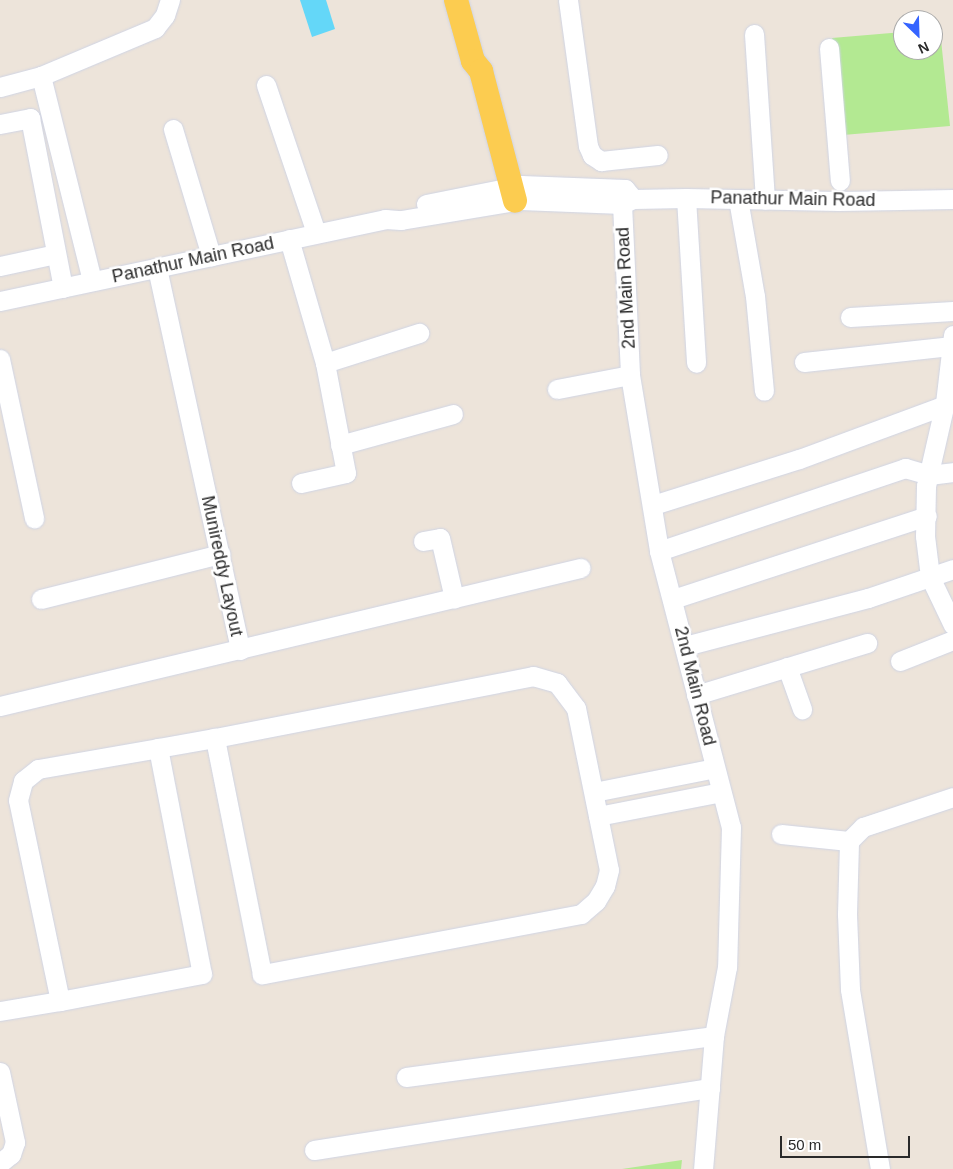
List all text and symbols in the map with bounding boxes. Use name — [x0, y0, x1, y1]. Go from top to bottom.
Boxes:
north arrow — [893, 10, 943, 60]
text: N — [916, 38, 932, 57]
street label: Panathur Main Road — [710, 187, 876, 211]
street label: 2nd Main Road — [612, 226, 640, 350]
street label: Panathur Main Road — [110, 232, 276, 288]
street label: Munireddy Layout — [197, 494, 247, 638]
street label: 2nd Main Road — [670, 624, 720, 748]
scale bar — [783, 1126, 913, 1158]
text: 50 m — [788, 1136, 821, 1153]

